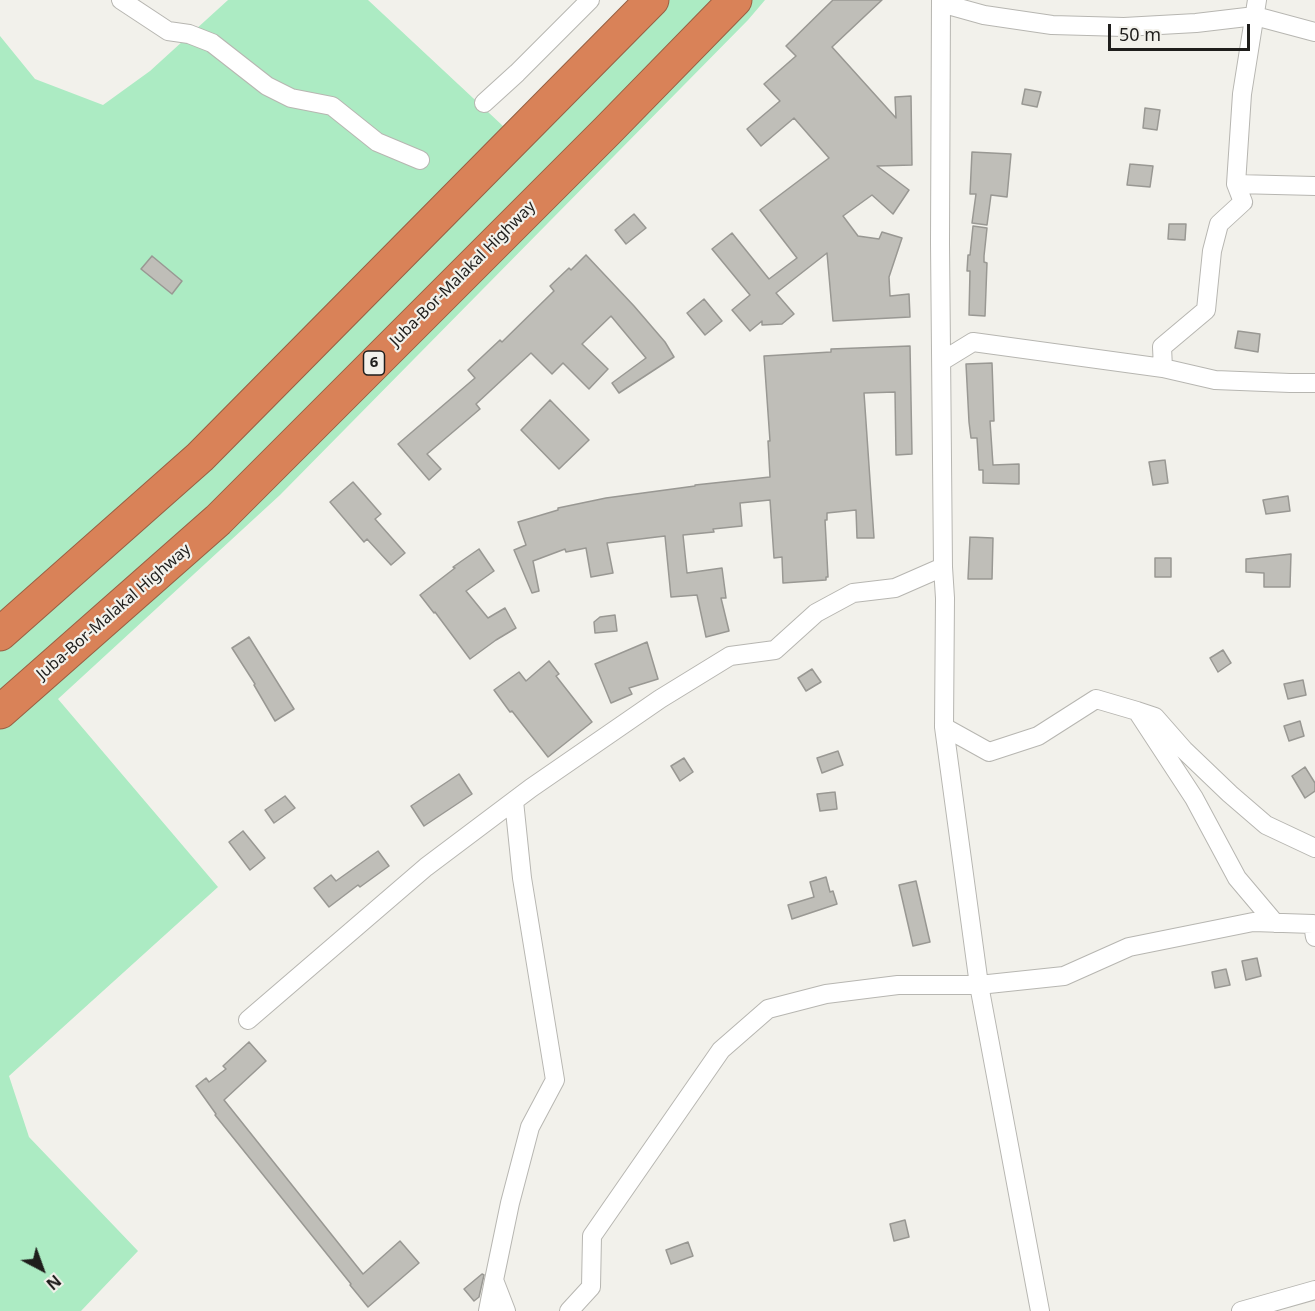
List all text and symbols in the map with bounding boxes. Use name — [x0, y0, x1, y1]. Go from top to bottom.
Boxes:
scale bar — [1111, 12, 1254, 50]
text: 50 m — [1119, 22, 1161, 46]
street label: Juba-Bor-Malakal Highway — [386, 197, 540, 351]
road number: 6 — [364, 351, 385, 375]
street label: Juba-Bor-Malakal Highway — [33, 540, 195, 684]
north arrow — [12, 1239, 72, 1299]
text: N — [42, 1270, 66, 1295]

